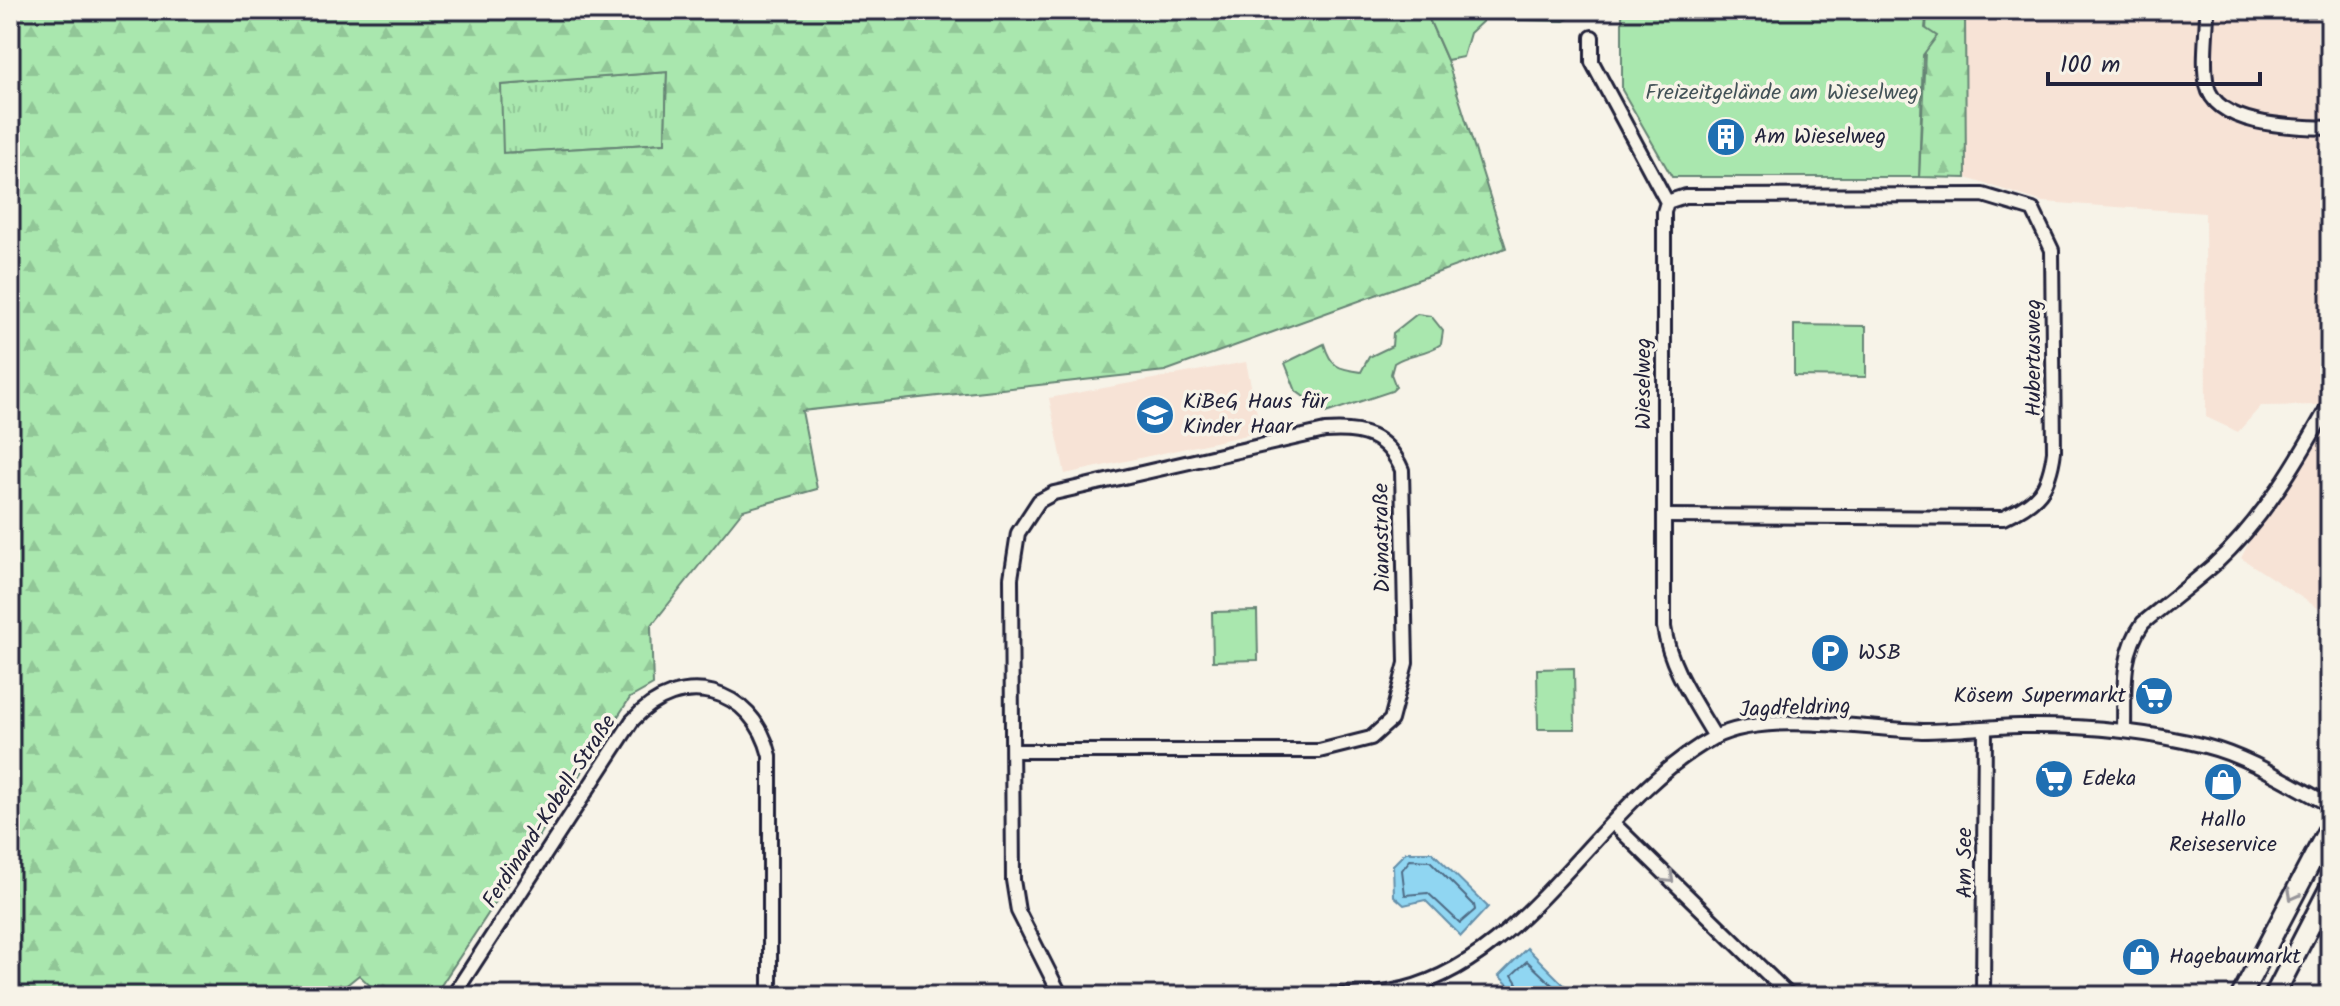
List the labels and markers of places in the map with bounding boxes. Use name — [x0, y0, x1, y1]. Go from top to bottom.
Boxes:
building icon: Am Wieselweg — [1705, 116, 1747, 158]
place label: Am Wieselweg — [1754, 120, 1886, 155]
place label: KiBeG Haus für Kinder Haar — [1183, 385, 1329, 445]
school or university icon: KiBeG Haus für Kinder Haar — [1134, 394, 1176, 436]
parking icon: WSB — [1809, 632, 1851, 674]
place label: WSB — [1858, 636, 1901, 671]
supermarket icon: Kösem Supermarkt — [2133, 675, 2175, 717]
place label: Kösem Supermarkt — [1954, 679, 2126, 714]
supermarket icon: Edeka — [2033, 758, 2075, 800]
shop icon: Hallo Reiseservice — [2202, 761, 2244, 803]
place label: Edeka — [2082, 762, 2136, 797]
place label: Hallo Reiseservice — [2169, 803, 2277, 863]
shop icon: Hagebaumarkt — [2120, 936, 2162, 978]
place label: Hagebaumarkt — [2169, 940, 2301, 975]

